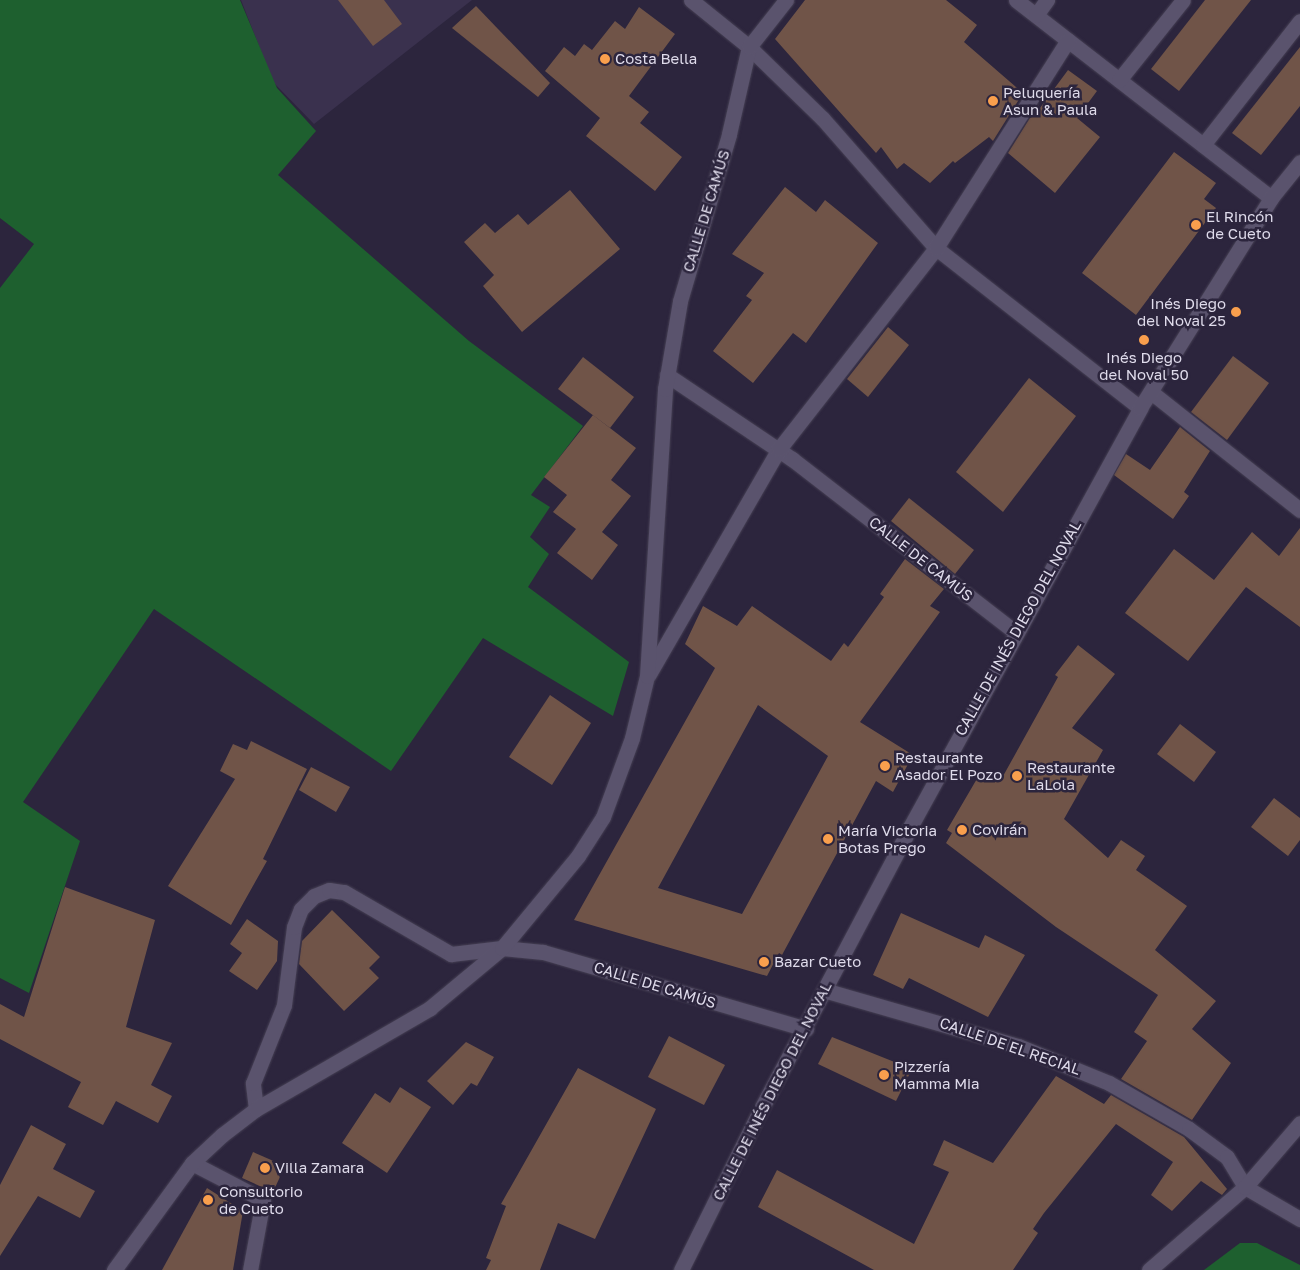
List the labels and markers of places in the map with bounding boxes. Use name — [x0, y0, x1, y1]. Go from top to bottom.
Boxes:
place label: Costa Bella — [615, 50, 697, 68]
marker: Costa Bella — [599, 53, 611, 65]
place label: Peluquería Asun & Paula — [1003, 83, 1097, 118]
marker: Peluquería Asun & Paula — [987, 95, 999, 107]
place label: El Rincón de Cueto — [1206, 207, 1274, 242]
marker: El Rincón de Cueto — [1190, 219, 1202, 231]
place label: Inés Diego del Noval 25 — [1137, 294, 1226, 329]
marker: Inés Diego del Noval 25 — [1230, 306, 1242, 318]
marker: Inés Diego del Noval 50 — [1138, 334, 1150, 346]
place label: Inés Diego del Noval 50 — [1099, 348, 1189, 383]
place label: Restaurante Asador El Pozo — [895, 748, 1002, 783]
place label: Restaurante LaLola — [1027, 758, 1115, 793]
marker: Restaurante Asador El Pozo — [879, 760, 891, 772]
marker: Restaurante LaLola — [1011, 770, 1023, 782]
place label: María Victoria Botas Prego — [838, 821, 937, 856]
place label: Covirán — [972, 821, 1027, 839]
marker: Covirán — [956, 824, 968, 836]
marker: María Victoria Botas Prego — [822, 833, 834, 845]
place label: Bazar Cueto — [774, 953, 861, 971]
marker: Bazar Cueto — [758, 956, 770, 968]
place label: Pizzería Mamma Mia — [894, 1057, 980, 1092]
marker: Pizzería Mamma Mia — [878, 1069, 890, 1081]
place label: Villa Zamara — [275, 1159, 364, 1177]
marker: Villa Zamara — [259, 1162, 271, 1174]
place label: Consultorio de Cueto — [219, 1182, 303, 1217]
marker: Consultorio de Cueto — [201, 1193, 215, 1207]

